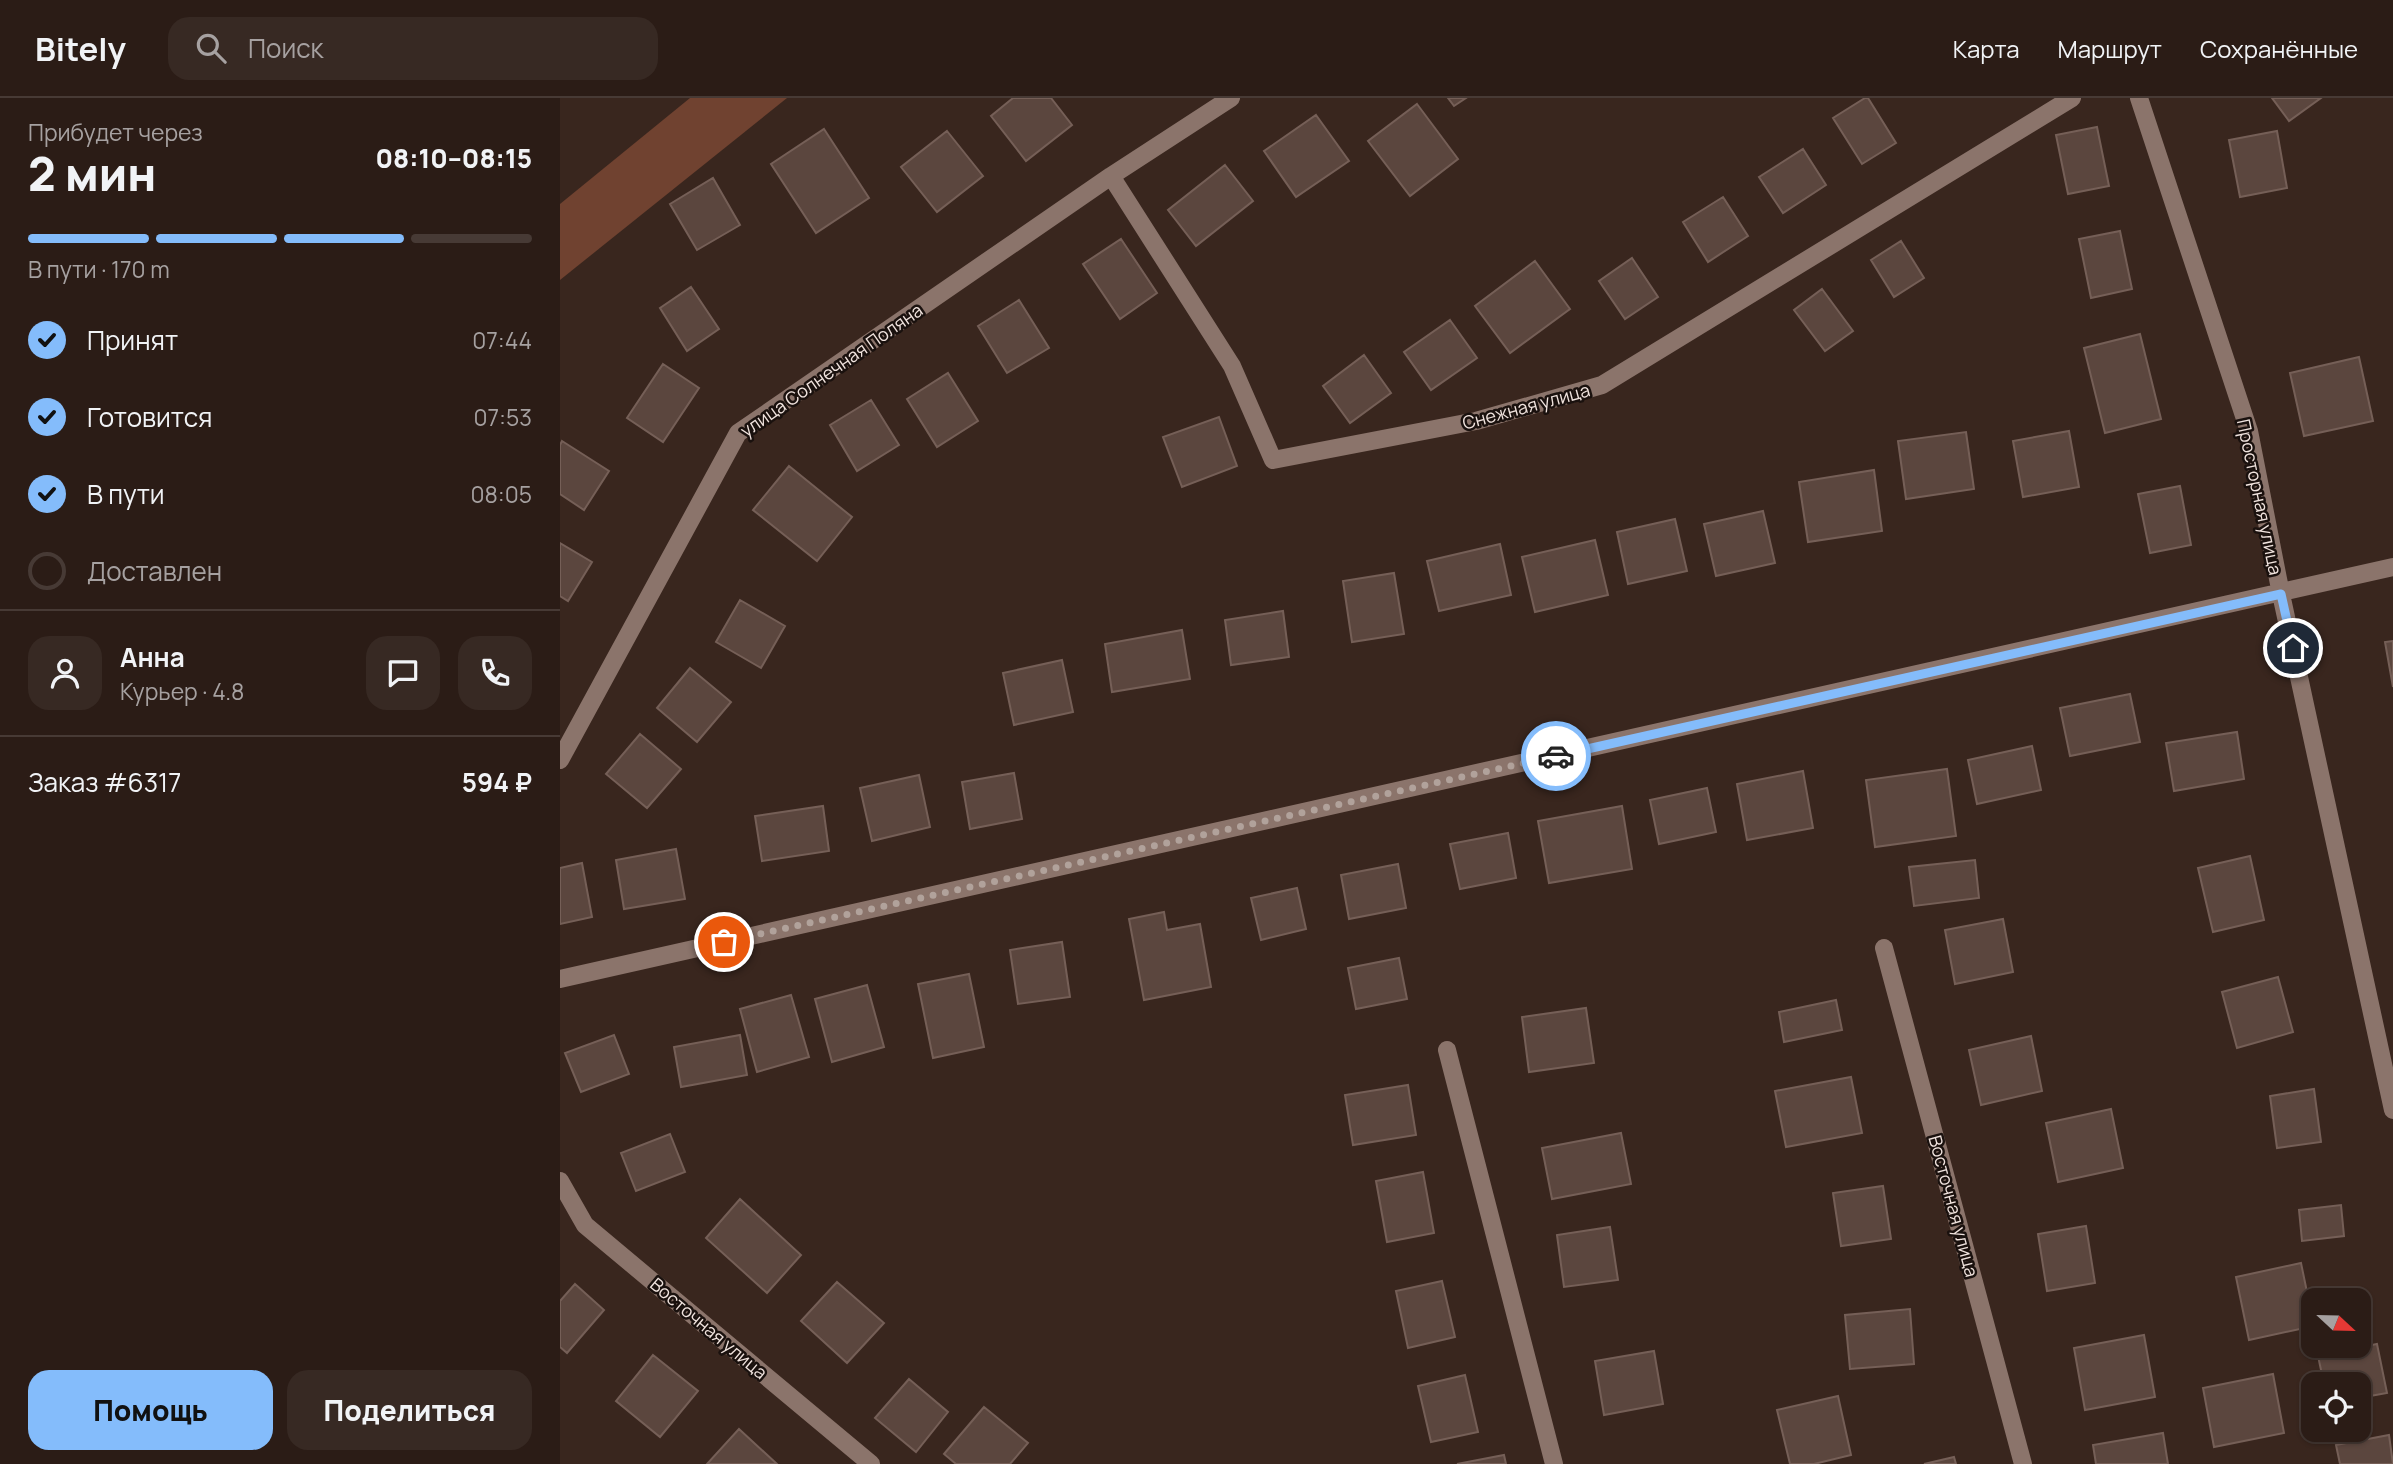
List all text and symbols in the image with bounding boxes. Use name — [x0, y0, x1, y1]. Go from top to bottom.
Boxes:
search box — [168, 17, 658, 80]
text: Bitely — [35, 26, 126, 71]
icon: search — [192, 29, 230, 67]
text: Поиск — [248, 30, 324, 66]
text: Карта — [1953, 32, 2020, 65]
text: Маршрут — [2058, 32, 2162, 65]
text: Сохранённые — [2200, 32, 2358, 65]
text: Прибудет через — [28, 116, 203, 148]
text: 08:10–08:15 — [376, 140, 532, 176]
text: 2 мин — [28, 142, 156, 205]
text: В пути · 170 m — [28, 253, 170, 285]
street label: улица Солнечная Поляна — [735, 298, 927, 442]
icon: check — [28, 321, 66, 359]
text: Принят — [87, 322, 178, 358]
text: 07:44 — [472, 324, 532, 356]
street label: Снежная улица — [1459, 377, 1593, 435]
icon: check — [28, 398, 66, 436]
text: Готовится — [87, 399, 212, 435]
text: 07:53 — [474, 401, 532, 433]
street label: Просторная улица — [2232, 417, 2288, 577]
icon: check — [28, 475, 66, 513]
text: В пути — [87, 476, 165, 512]
text: 08:05 — [470, 478, 532, 510]
text: Доставлен — [87, 553, 222, 589]
pin — [2263, 618, 2323, 678]
icon: home — [2274, 629, 2312, 667]
button: person — [28, 636, 102, 710]
button: chat — [366, 636, 440, 710]
button: phone — [458, 636, 532, 710]
text: Анна — [120, 639, 185, 675]
text: Курьер · 4.8 — [120, 675, 244, 707]
courier — [1521, 721, 1591, 791]
icon: car — [1537, 737, 1575, 775]
text: Заказ #6317 — [28, 764, 181, 800]
text: 594 ₽ — [462, 764, 532, 800]
pin — [694, 912, 754, 972]
icon: bag — [705, 923, 743, 961]
street label: Восточная улица — [1924, 1132, 1984, 1280]
street label: Восточная улица — [645, 1272, 773, 1384]
north arrow — [2301, 1288, 2371, 1358]
map controls — [2301, 1288, 2371, 1442]
button: Помощь — [28, 1370, 273, 1450]
button: Поделиться — [287, 1370, 532, 1450]
button: locate — [2301, 1372, 2371, 1442]

